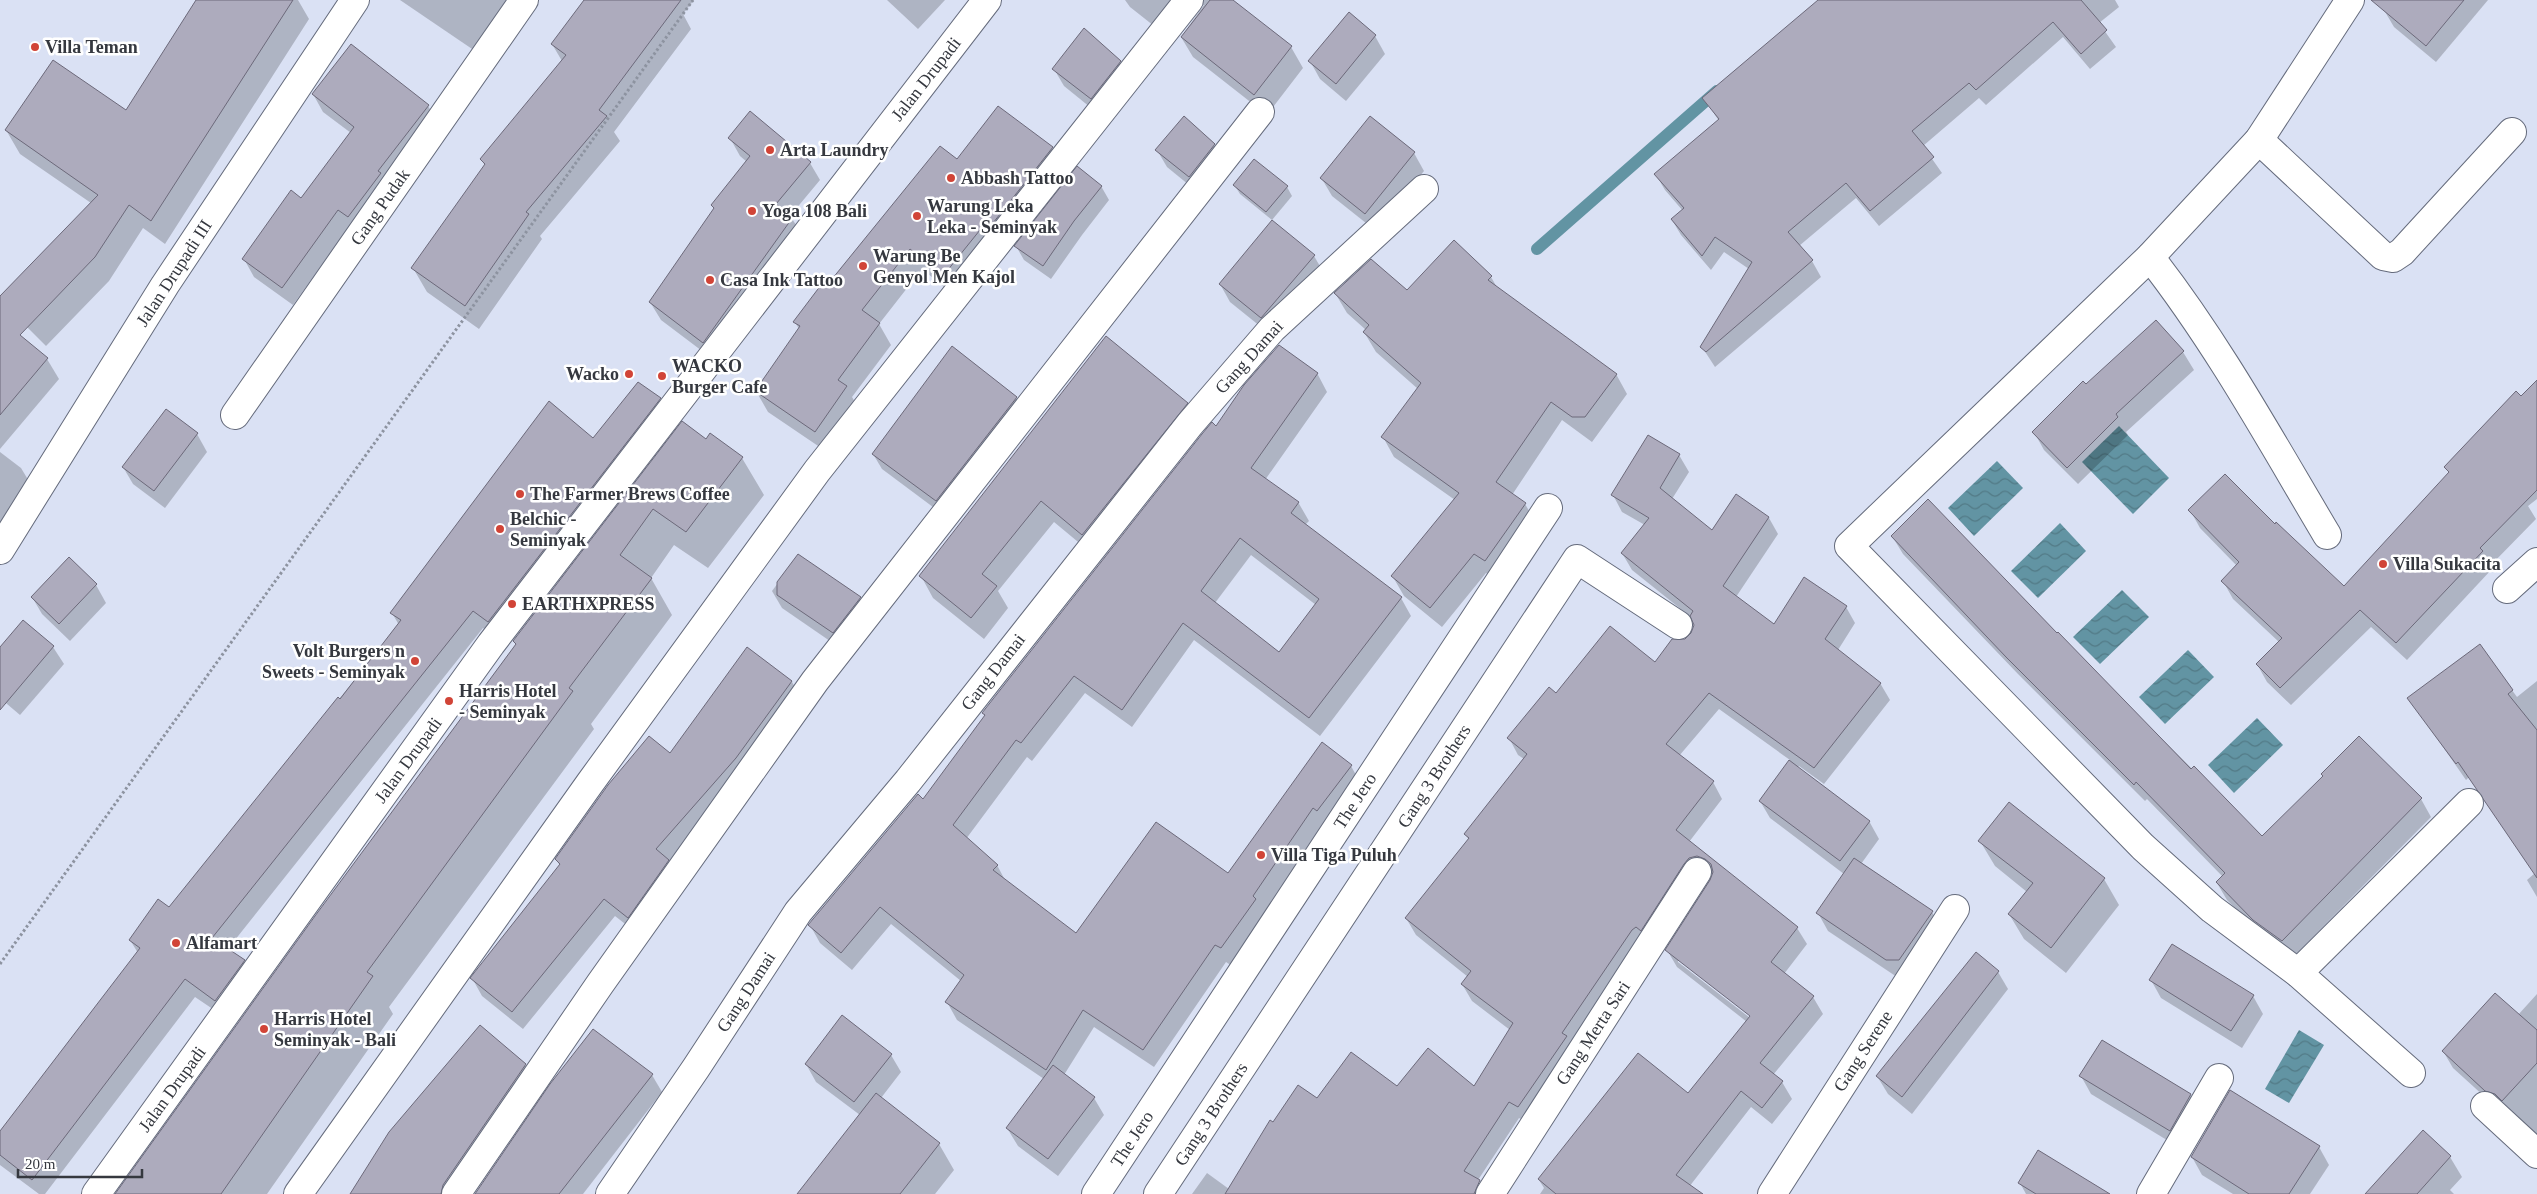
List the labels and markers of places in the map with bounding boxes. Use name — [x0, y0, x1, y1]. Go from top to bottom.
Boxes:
place label: Villa Teman — [45, 37, 138, 57]
marker: Villa Teman — [29, 41, 41, 53]
place label: Arta Laundry — [780, 140, 889, 160]
marker: Arta Laundry — [764, 144, 776, 156]
place label: Abbash Tattoo — [961, 168, 1074, 188]
marker: Abbash Tattoo — [945, 172, 957, 184]
place label: Warung Leka Leka - Seminyak — [927, 196, 1057, 237]
place label: Yoga 108 Bali — [762, 201, 867, 221]
marker: Yoga 108 Bali — [746, 205, 758, 217]
marker: Warung Leka Leka - Seminyak — [911, 210, 923, 222]
place label: Warung Be Genyol Men Kajol — [873, 246, 1015, 287]
marker: Warung Be Genyol Men Kajol — [857, 260, 869, 272]
place label: Casa Ink Tattoo — [720, 270, 843, 290]
marker: Casa Ink Tattoo — [704, 274, 716, 286]
place label: WACKO Burger Cafe — [672, 356, 767, 397]
place label: Wacko — [566, 364, 619, 384]
marker: Wacko — [623, 368, 635, 380]
marker: WACKO Burger Cafe — [656, 370, 668, 382]
place label: The Farmer Brews Coffee — [530, 484, 730, 504]
marker: The Farmer Brews Coffee — [514, 488, 526, 500]
place label: Belchic - Seminyak — [510, 509, 586, 550]
marker: Belchic - Seminyak — [494, 523, 506, 535]
place label: Villa Sukacita — [2393, 554, 2501, 574]
marker: Villa Sukacita — [2377, 558, 2389, 570]
place label: EARTHXPRESS — [522, 594, 654, 614]
marker: EARTHXPRESS — [506, 598, 518, 610]
place label: Volt Burgers n Sweets - Seminyak — [262, 641, 405, 682]
marker: Volt Burgers n Sweets - Seminyak — [409, 655, 421, 667]
place label: Harris Hotel - Seminyak — [459, 681, 556, 722]
marker: Harris Hotel - Seminyak — [443, 695, 455, 707]
place label: Villa Tiga Puluh — [1271, 845, 1397, 865]
marker: Villa Tiga Puluh — [1255, 849, 1267, 861]
place label: Alfamart — [186, 933, 257, 953]
marker: Alfamart — [170, 937, 182, 949]
place label: Harris Hotel Seminyak - Bali — [274, 1009, 396, 1050]
marker: Harris Hotel Seminyak - Bali — [258, 1023, 270, 1035]

